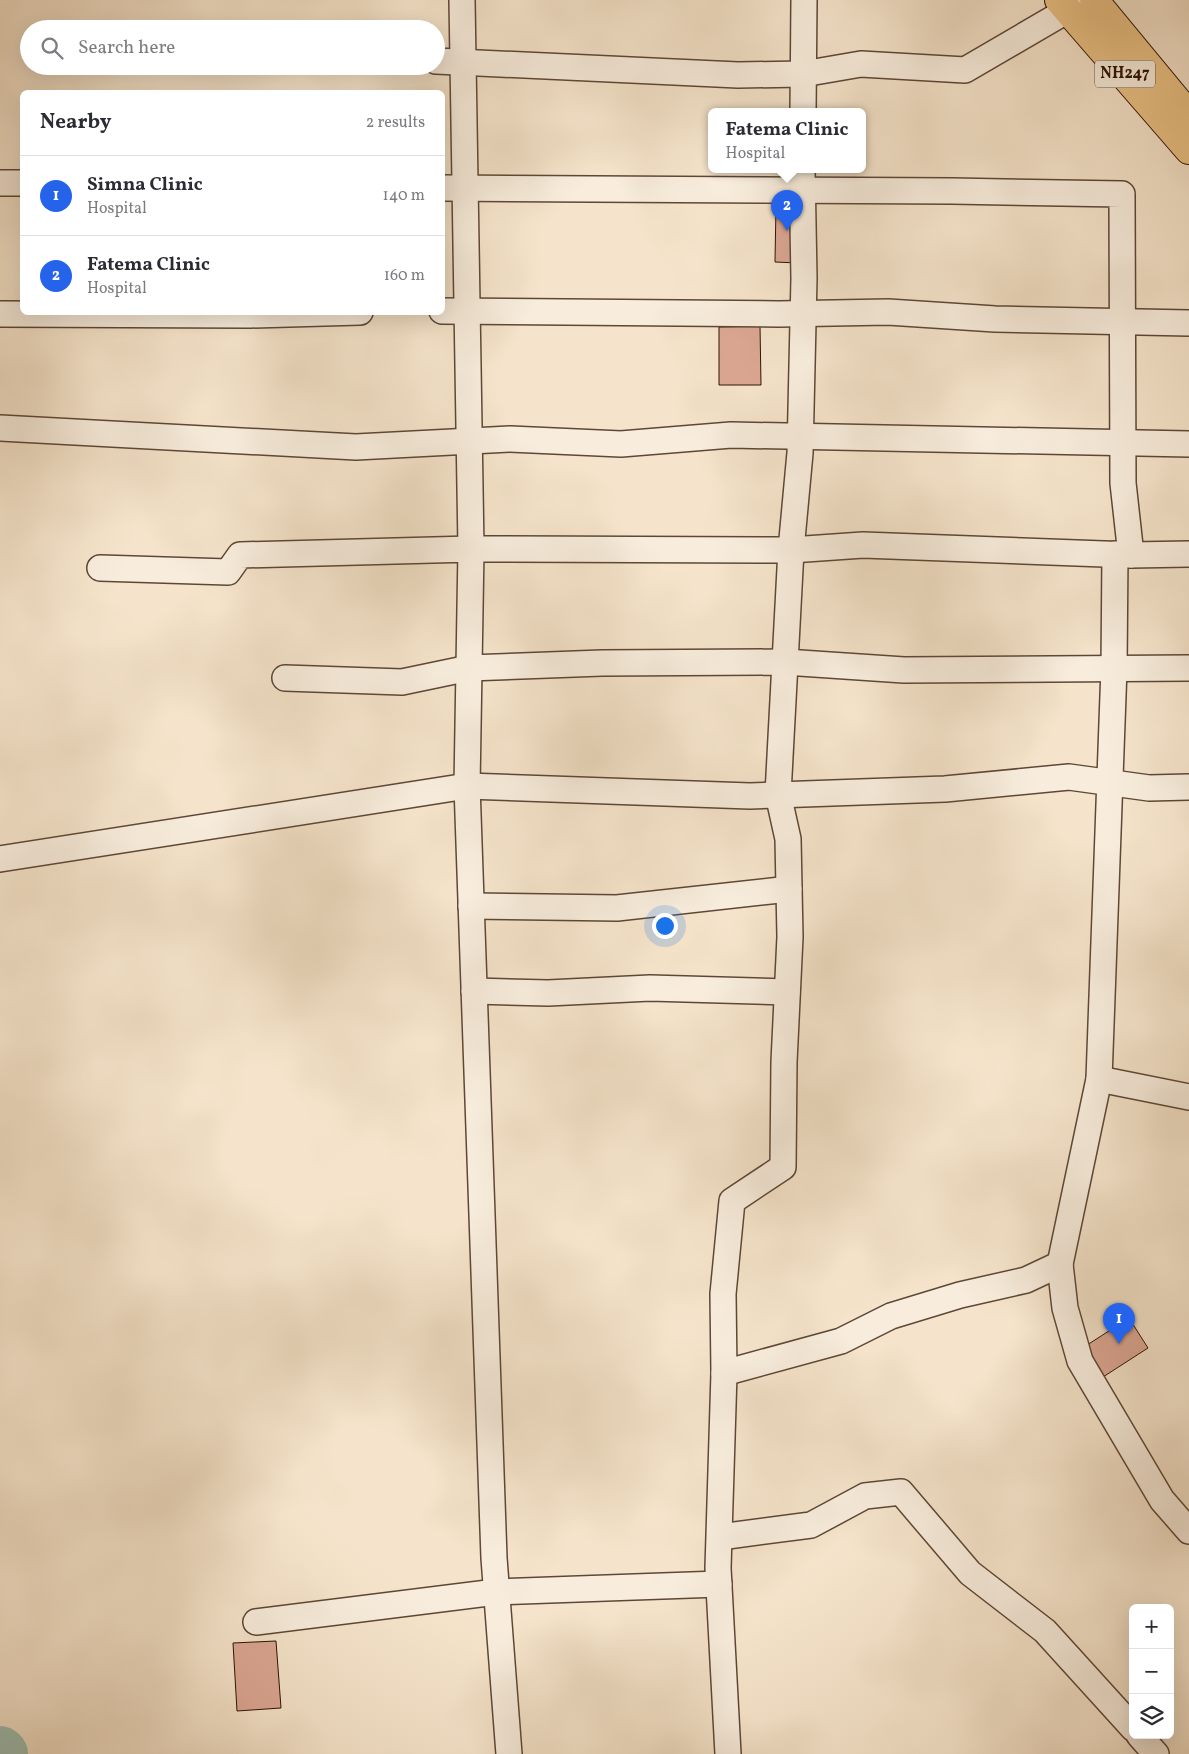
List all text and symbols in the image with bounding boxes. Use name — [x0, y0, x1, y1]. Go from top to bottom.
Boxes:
search box — [20, 20, 445, 75]
icon: search — [38, 34, 66, 62]
text: Search here — [78, 35, 175, 61]
road number: NH247 — [1095, 61, 1155, 88]
text: Nearby — [40, 108, 111, 137]
popup — [708, 108, 866, 173]
text: 2 results — [366, 112, 425, 134]
text: Fatema Clinic — [726, 117, 848, 143]
text: Hospital — [726, 143, 785, 165]
text: Simna Clinic — [87, 172, 203, 198]
text: 1 — [53, 185, 59, 207]
text: 140 m — [383, 185, 425, 207]
pin: 2 — [771, 190, 803, 231]
text: Hospital — [87, 198, 147, 220]
text: Fatema Clinic — [87, 252, 210, 278]
text: 2 — [52, 265, 60, 287]
text: 160 m — [384, 265, 425, 287]
text: Hospital — [87, 278, 147, 300]
your location — [652, 913, 678, 939]
pin: 1 — [1103, 1303, 1135, 1344]
map controls — [1129, 1604, 1174, 1739]
button: + — [1129, 1604, 1174, 1649]
button: − — [1129, 1649, 1174, 1694]
button: layers — [1129, 1694, 1174, 1739]

